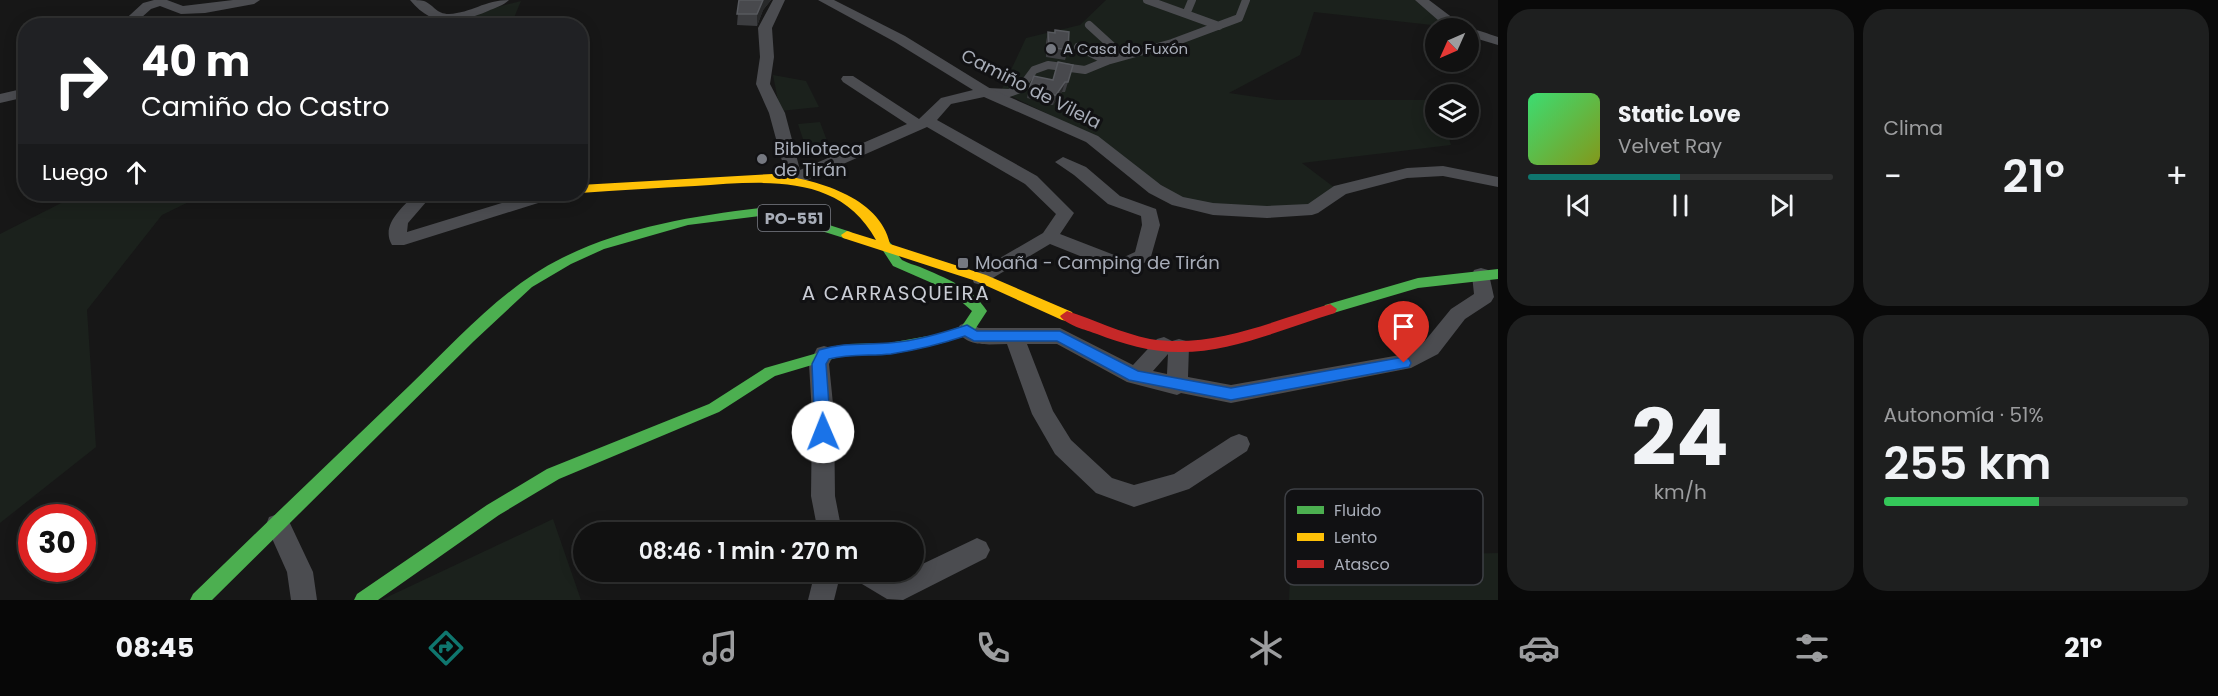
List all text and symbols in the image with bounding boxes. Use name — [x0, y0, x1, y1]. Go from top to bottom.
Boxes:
north arrow — [1425, 18, 1479, 72]
map controls — [1425, 18, 1479, 138]
text: 40 m — [141, 32, 250, 91]
place label: A Casa do Fuxón — [1063, 38, 1188, 59]
icon: right — [42, 42, 120, 120]
marker: A Casa do Fuxón — [1044, 42, 1058, 56]
street label: Camiño de Vilela — [957, 43, 1105, 135]
button: layers — [1425, 84, 1479, 138]
text: Camiño do Castro — [141, 88, 389, 125]
text: Static Love — [1618, 99, 1741, 130]
text: Clima — [1884, 114, 1943, 142]
text: Velvet Ray — [1618, 132, 1722, 160]
place label: Biblioteca de Tirán — [774, 136, 863, 182]
text: 21° — [2003, 145, 2065, 208]
marker: Biblioteca de Tirán — [755, 152, 769, 166]
text: − — [1884, 153, 1902, 200]
text: + — [2165, 153, 2188, 200]
icon: ahead — [120, 156, 153, 189]
text: Luego — [42, 157, 108, 188]
icon: previous — [1562, 189, 1595, 222]
icon: pause — [1664, 189, 1697, 222]
icon: next — [1765, 189, 1798, 222]
road number: PO-551 — [758, 205, 830, 231]
place label: Moaña - Camping de Tirán — [975, 250, 1220, 275]
marker: Moaña - Camping de Tirán — [956, 256, 970, 270]
district label: A CARRASQUEIRA — [802, 279, 990, 307]
pin — [1378, 301, 1429, 363]
icon: arrive — [1387, 310, 1420, 343]
text: 24 — [1632, 383, 1729, 492]
position arrow — [791, 400, 855, 464]
text: Autonomía · 51% — [1884, 401, 2044, 429]
text: 255 km — [1884, 432, 2051, 495]
text: km/h — [1654, 478, 1707, 506]
legend — [1285, 489, 1483, 585]
text: Fluido — [1334, 499, 1381, 522]
speed limit sign: 30 — [18, 504, 96, 582]
text: Lento — [1334, 526, 1377, 549]
text: 08:46 · 1 min · 270 m — [639, 536, 858, 567]
text: Atasco — [1334, 553, 1390, 576]
icon: directions — [425, 627, 467, 669]
icon: music — [699, 627, 741, 669]
icon: phone — [972, 627, 1014, 669]
icon: climate — [1245, 627, 1287, 669]
icon: car — [1518, 627, 1560, 669]
icon: filters — [1791, 627, 1833, 669]
text: 08:45 — [116, 629, 194, 666]
text: 21° — [2064, 629, 2102, 666]

